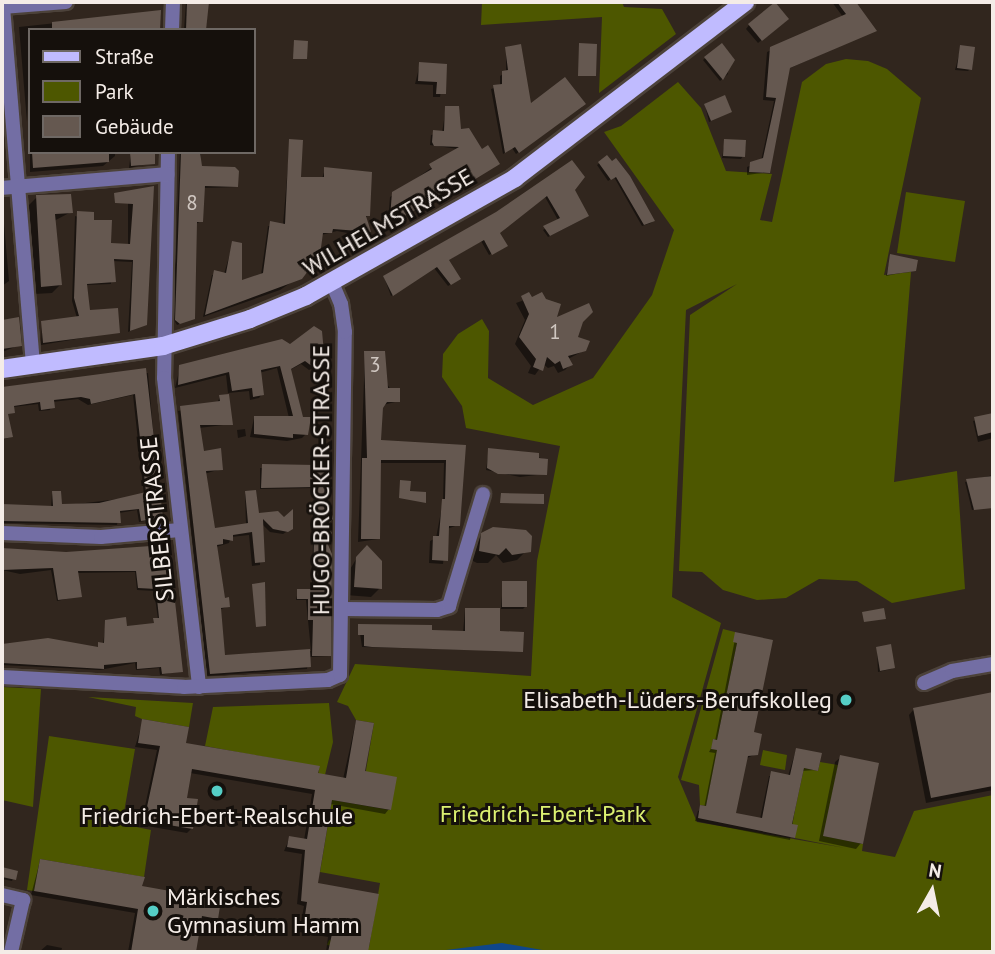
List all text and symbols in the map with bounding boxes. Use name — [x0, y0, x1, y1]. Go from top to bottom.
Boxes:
legend — [28, 28, 256, 154]
text: Straße — [95, 43, 154, 70]
text: Park — [95, 78, 134, 105]
text: Gebäude — [95, 113, 174, 140]
street label: WILHELMSTRASSE — [298, 162, 478, 282]
house number: 8 — [186, 190, 198, 216]
house number: 1 — [549, 319, 561, 345]
street label: HUGO-BRÖCKER-STRASSE — [307, 345, 335, 615]
house number: 3 — [369, 352, 381, 378]
street label: SILBERSTRASSE — [134, 435, 180, 603]
place label: Elisabeth-Lüders-Berufskolleg — [523, 686, 832, 714]
marker: Elisabeth-Lüders-Berufskolleg — [838, 692, 854, 708]
marker: Friedrich-Ebert-Realschule — [209, 783, 225, 799]
park label: Friedrich-Ebert-Park — [440, 800, 646, 828]
place label: Friedrich-Ebert-Realschule — [81, 802, 353, 830]
north arrow — [897, 856, 967, 926]
text: N — [927, 857, 943, 883]
place label: Märkisches Gymnasium Hamm — [167, 883, 360, 939]
marker: Märkisches Gymnasium Hamm — [145, 903, 161, 919]

